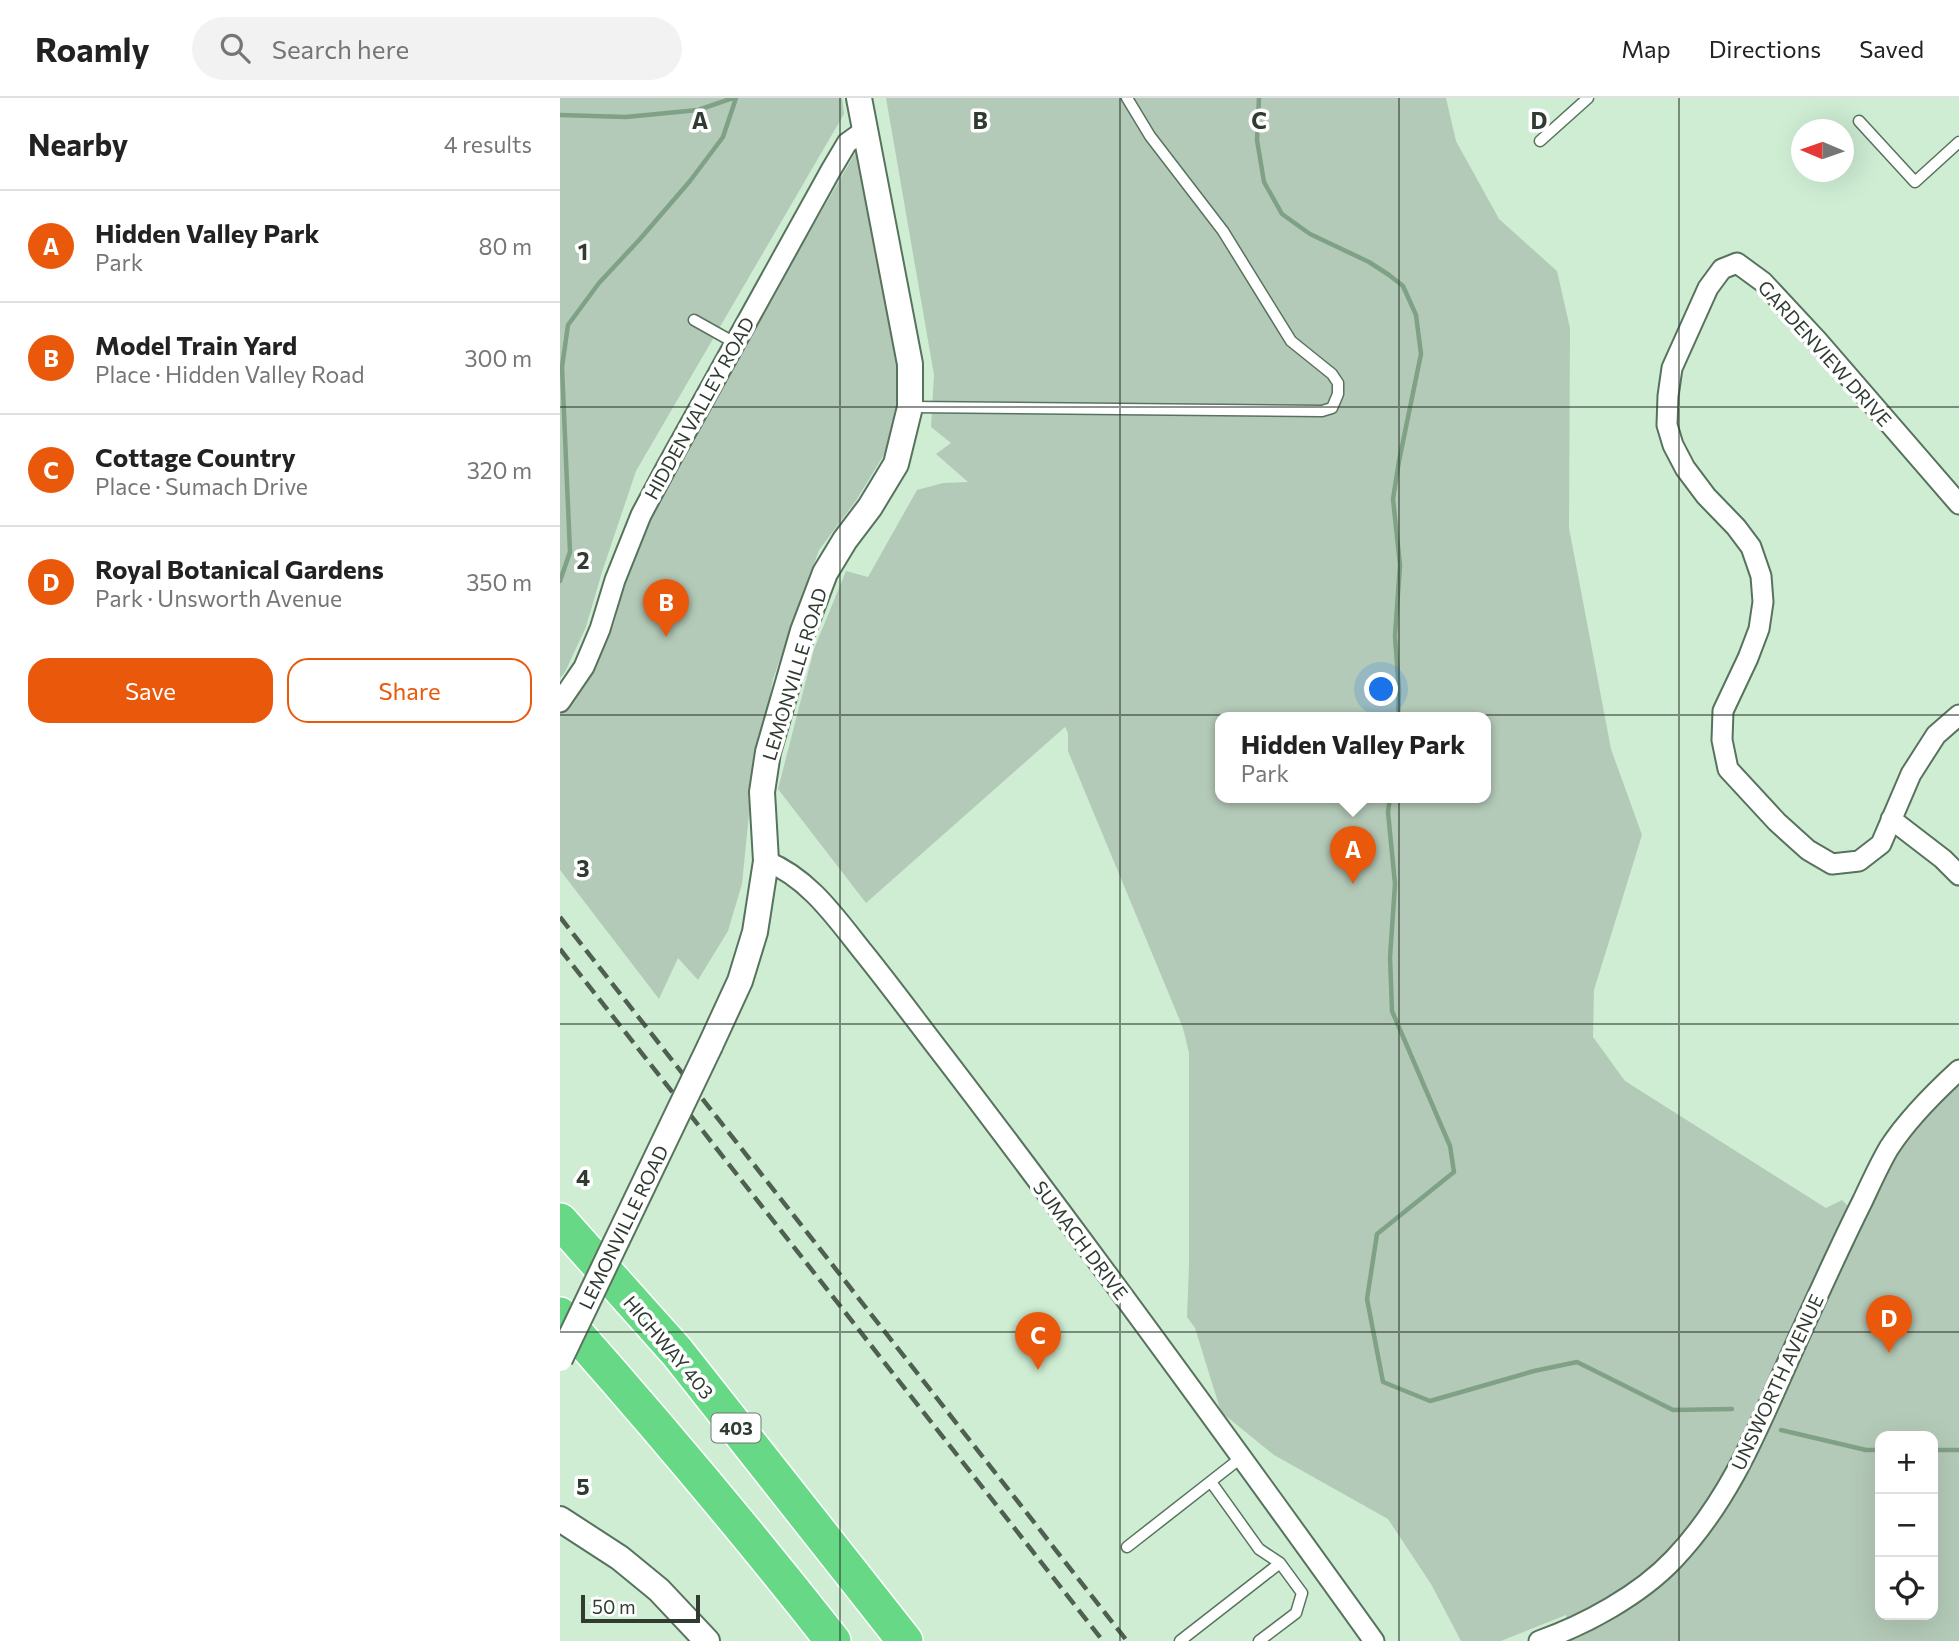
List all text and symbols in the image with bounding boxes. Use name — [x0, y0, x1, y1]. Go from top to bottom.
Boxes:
search box — [192, 17, 682, 80]
text: Roamly — [35, 28, 150, 69]
icon: search — [216, 29, 254, 67]
text: Search here — [272, 33, 409, 64]
text: Map — [1621, 34, 1671, 63]
text: Directions — [1709, 34, 1821, 63]
text: Saved — [1859, 34, 1924, 63]
text: A — [692, 106, 709, 134]
text: B — [972, 106, 988, 134]
text: C — [1251, 106, 1267, 134]
text: D — [1531, 106, 1548, 134]
north arrow — [1791, 119, 1854, 182]
text: Nearby — [28, 125, 128, 162]
text: 4 results — [444, 130, 532, 158]
text: Hidden Valley Park — [95, 217, 319, 248]
text: A — [43, 232, 59, 260]
text: 80 m — [479, 232, 532, 260]
text: 1 — [578, 237, 588, 265]
text: Park — [95, 248, 143, 276]
street label: GARDENVIEW DRIVE — [1753, 275, 1897, 431]
street label: HIDDEN VALLEY ROAD — [639, 313, 759, 503]
text: Model Train Yard — [95, 329, 297, 360]
text: B — [43, 344, 59, 372]
text: 300 m — [464, 344, 532, 372]
text: Place · Hidden Valley Road — [95, 360, 365, 388]
text: Cottage Country — [95, 441, 296, 472]
text: C — [43, 456, 59, 484]
text: 320 m — [467, 456, 532, 484]
text: Place · Sumach Drive — [95, 472, 308, 500]
text: 2 — [576, 546, 590, 574]
text: Royal Botanical Gardens — [95, 553, 384, 584]
text: D — [43, 568, 59, 596]
text: 350 m — [466, 568, 532, 596]
pin: B — [643, 579, 689, 637]
text: Park · Unsworth Avenue — [95, 584, 342, 612]
street label: LEMONVILLE ROAD — [757, 585, 831, 763]
button: Save — [28, 658, 273, 723]
button: Share — [287, 658, 532, 723]
your location — [1364, 672, 1398, 706]
popup — [1215, 712, 1491, 803]
text: Hidden Valley Park — [1241, 728, 1465, 759]
text: Park — [1241, 759, 1289, 787]
pin: A — [1330, 826, 1376, 884]
text: 3 — [576, 854, 590, 882]
street label: LEMONVILLE ROAD — [573, 1141, 673, 1313]
text: 4 — [576, 1163, 590, 1191]
street label: SUMACH DRIVE — [1029, 1176, 1133, 1304]
street label: UNSWORTH AVENUE — [1726, 1290, 1828, 1474]
street label: HIGHWAY 403 — [619, 1291, 719, 1403]
pin: D — [1866, 1295, 1912, 1353]
pin: C — [1015, 1312, 1061, 1370]
road number: 403 — [712, 1414, 760, 1442]
map controls — [1875, 1431, 1938, 1620]
button: + — [1875, 1431, 1938, 1494]
text: 5 — [576, 1472, 590, 1500]
button: − — [1875, 1494, 1938, 1557]
button: locate — [1875, 1557, 1938, 1620]
scale bar — [581, 1592, 700, 1624]
text: 50 m — [592, 1595, 636, 1618]

